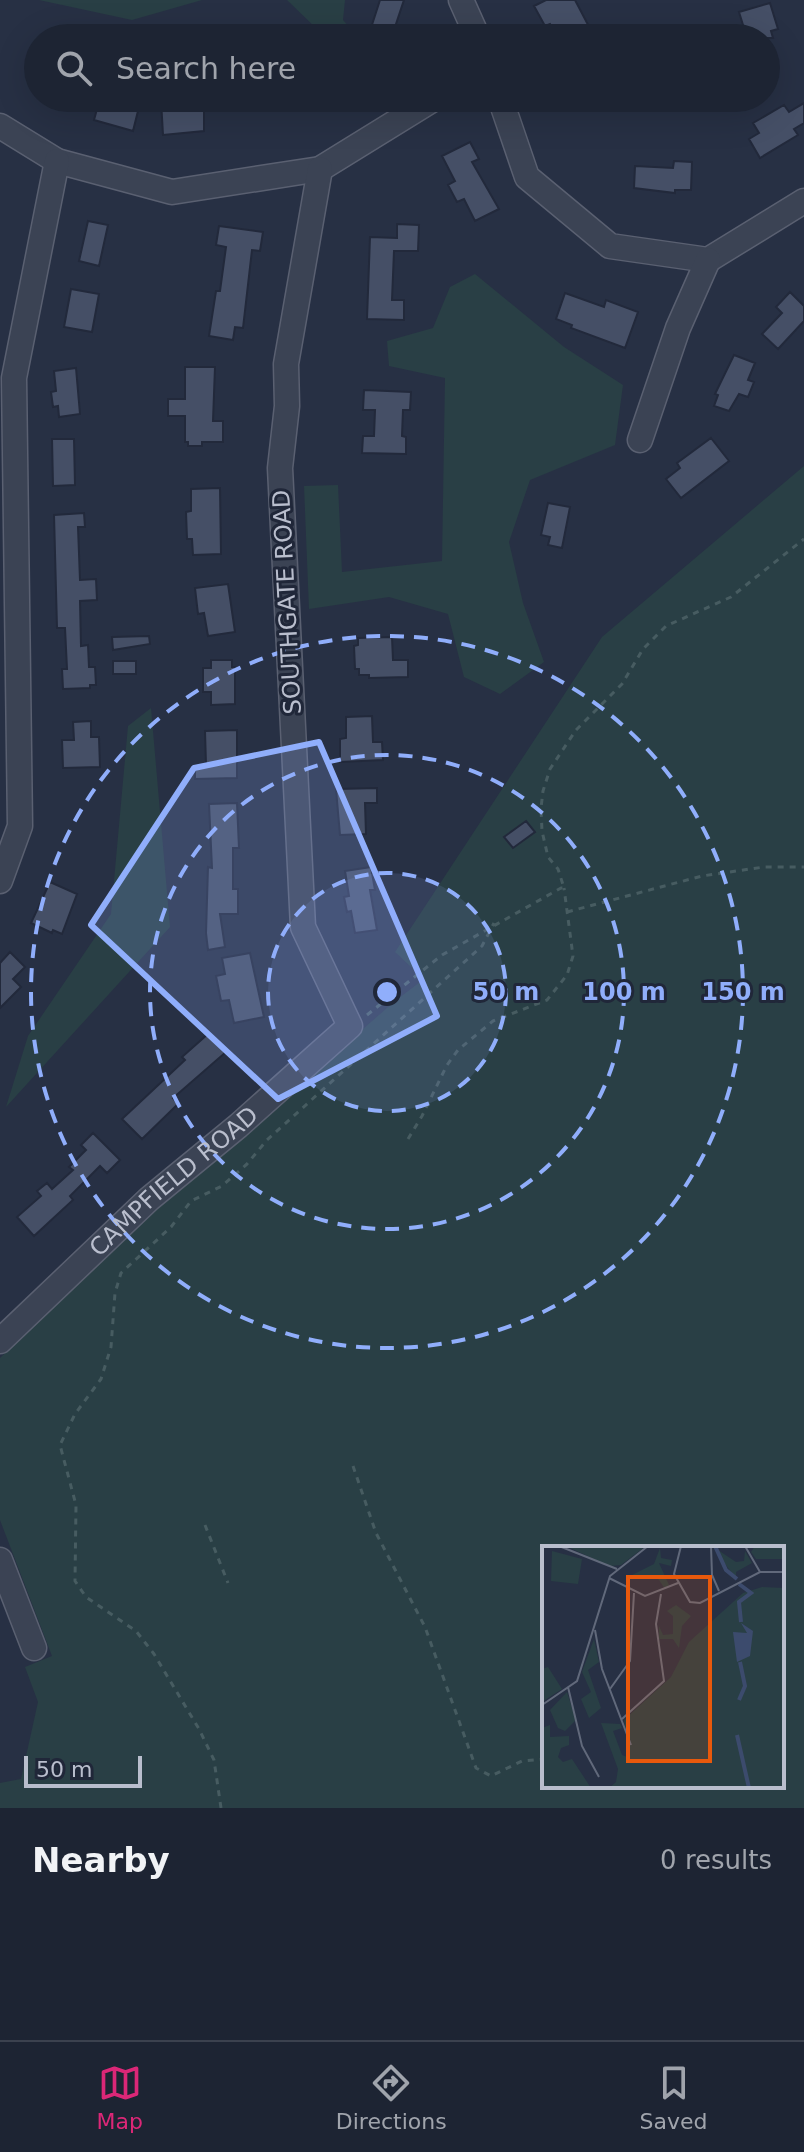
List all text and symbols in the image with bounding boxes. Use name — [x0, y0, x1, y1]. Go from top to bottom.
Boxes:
search box — [24, 24, 780, 112]
icon: search — [52, 46, 96, 90]
text: Search here — [116, 51, 296, 86]
street label: SOUTHGATE ROAD — [267, 489, 307, 715]
centre of rings — [373, 978, 401, 1006]
text: 50 m — [473, 978, 539, 1006]
text: 100 m — [582, 978, 666, 1006]
text: 150 m — [701, 978, 785, 1006]
street label: CAMPFIELD ROAD — [84, 1101, 264, 1262]
inset map — [542, 1546, 784, 1788]
scale bar — [24, 1752, 142, 1788]
text: 50 m — [36, 1757, 92, 1782]
text: Nearby — [32, 1840, 170, 1880]
text: 0 results — [660, 1845, 772, 1875]
tab: Map — [96, 2061, 143, 2134]
tab: Directions — [336, 2061, 447, 2134]
tab: Saved — [640, 2061, 708, 2134]

